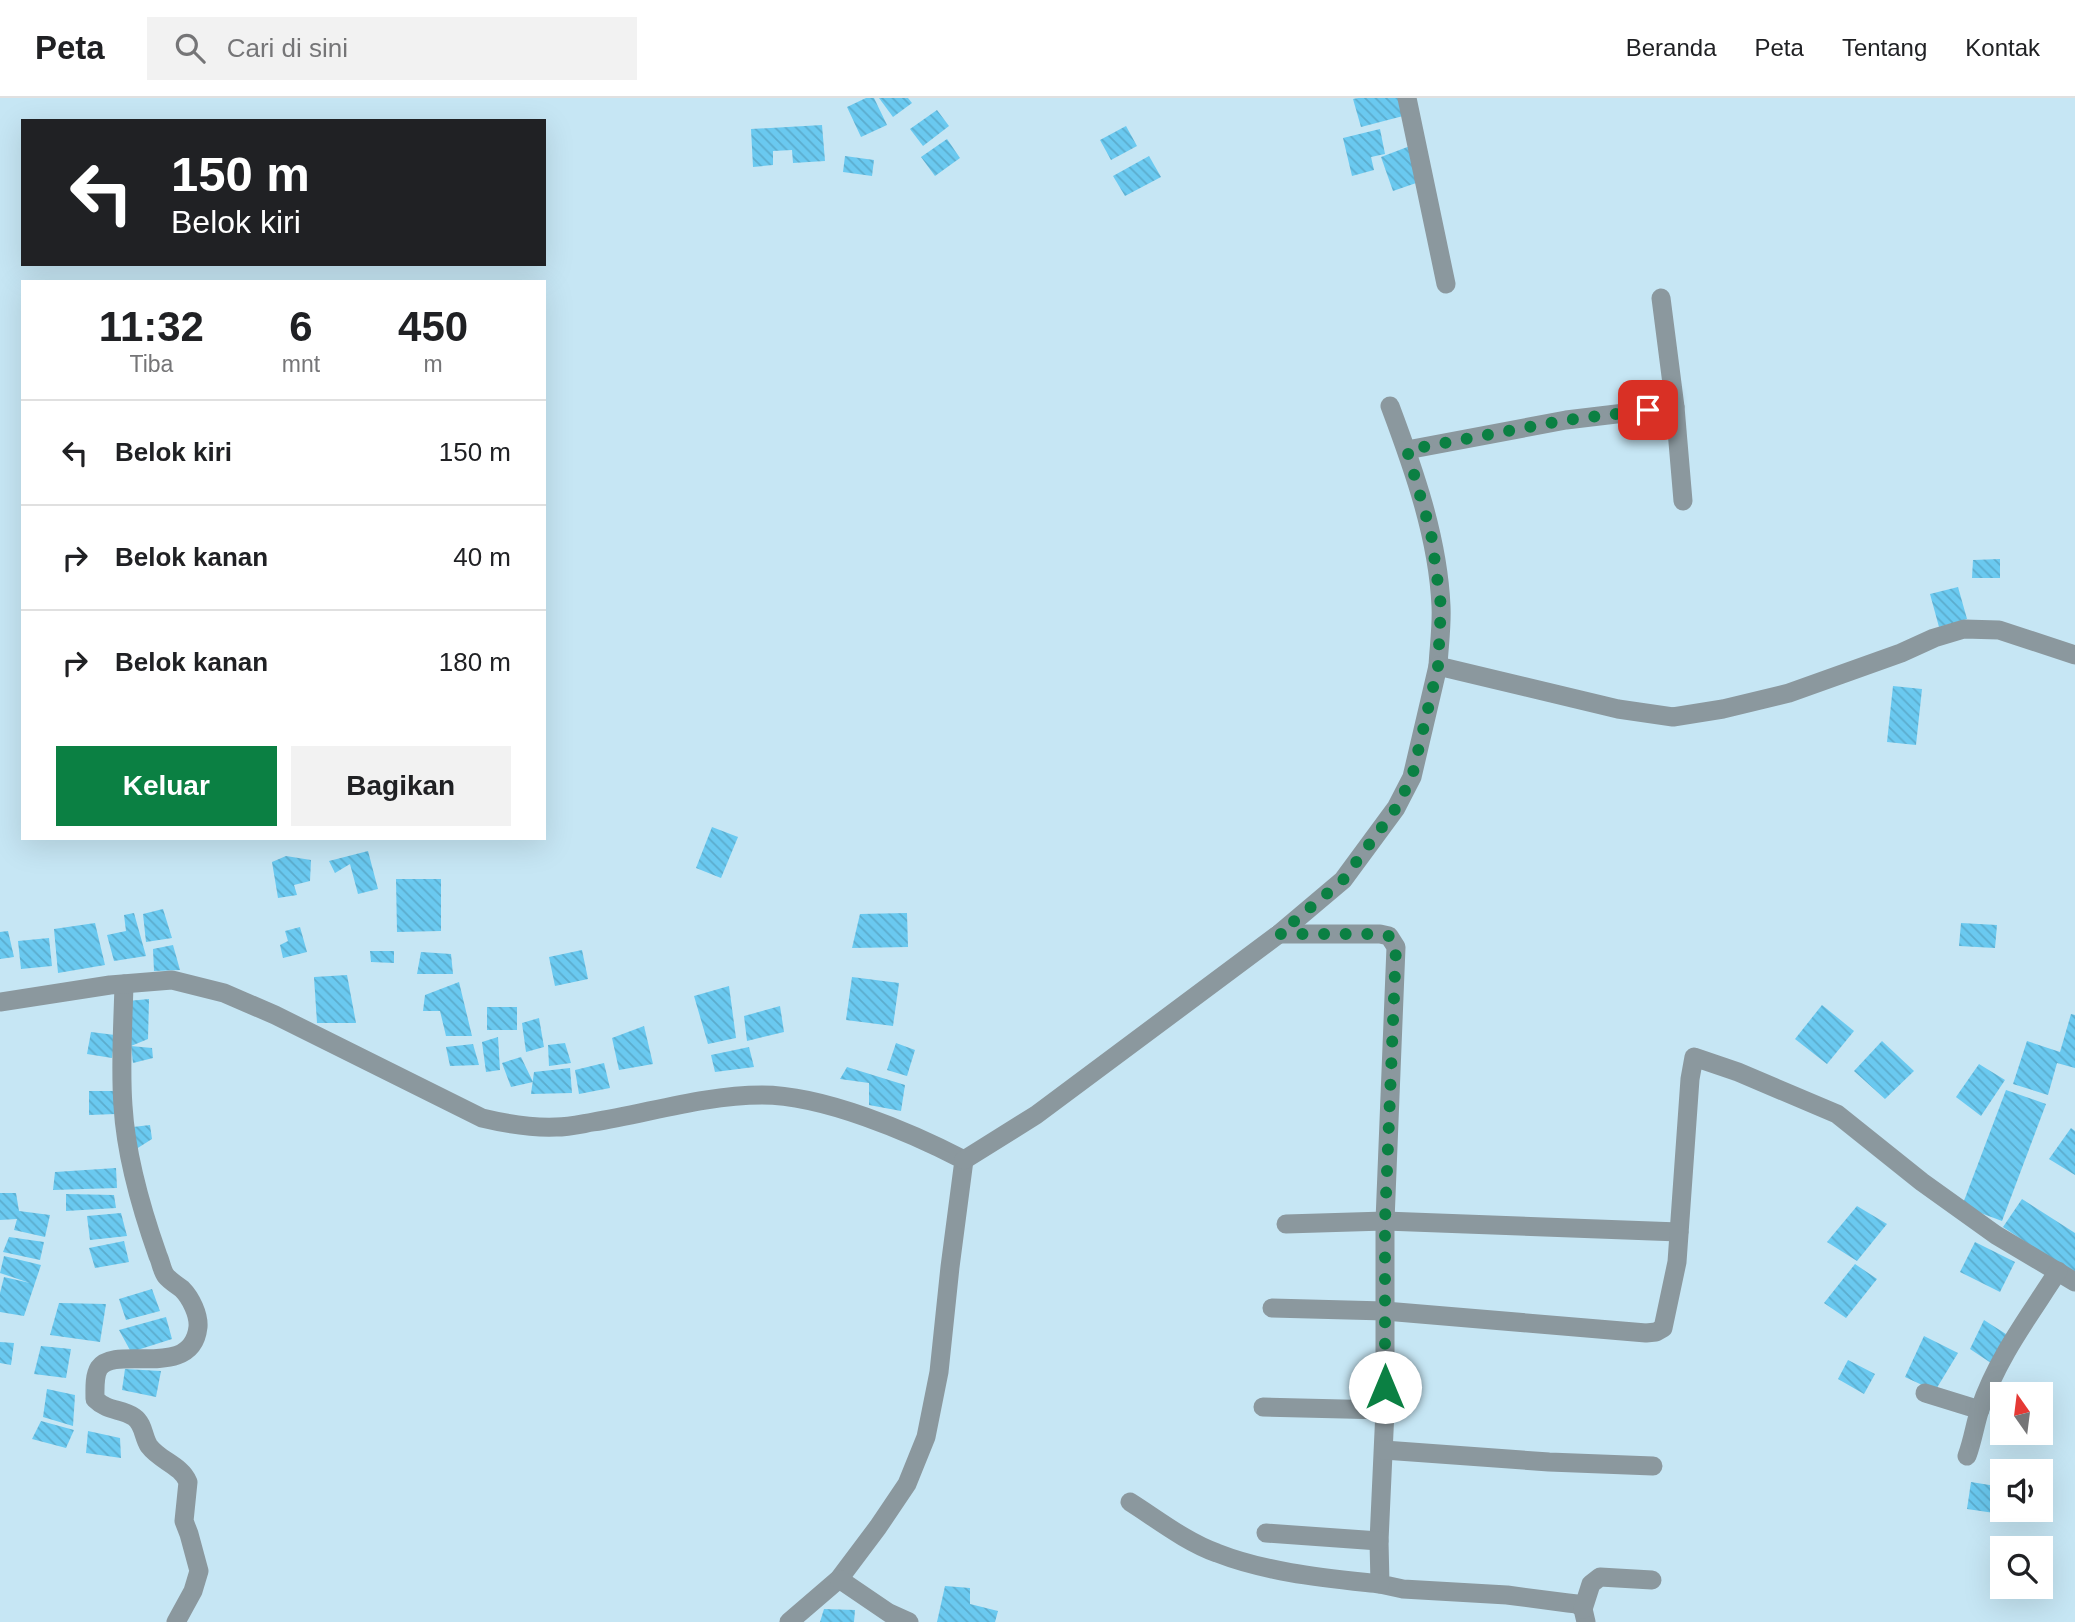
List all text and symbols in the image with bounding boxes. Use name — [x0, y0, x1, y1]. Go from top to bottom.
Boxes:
search box — [147, 17, 637, 80]
text: Peta — [35, 29, 105, 66]
icon: search — [171, 29, 209, 67]
text: Cari di sini — [227, 33, 348, 63]
text: Beranda — [1626, 34, 1717, 61]
text: Peta — [1755, 34, 1804, 61]
text: Tentang — [1842, 34, 1927, 61]
text: Kontak — [1965, 34, 2040, 61]
icon: left — [56, 147, 147, 238]
text: 150 m — [171, 147, 310, 201]
text: Belok kiri — [171, 204, 301, 240]
text: 11:32 — [99, 303, 204, 350]
text: 6 — [289, 303, 313, 350]
text: 450 — [398, 303, 468, 350]
text: Tiba — [129, 351, 173, 377]
text: mnt — [282, 351, 320, 377]
text: m — [423, 351, 443, 377]
pin — [1618, 380, 1678, 440]
icon: arrive — [1629, 391, 1667, 429]
icon: left — [56, 434, 94, 472]
text: Belok kiri — [115, 437, 232, 467]
text: 150 m — [439, 437, 511, 467]
icon: right — [56, 539, 94, 577]
text: Belok kanan — [115, 542, 268, 572]
text: 40 m — [453, 542, 511, 572]
icon: right — [56, 644, 94, 682]
text: Belok kanan — [115, 647, 268, 677]
text: 180 m — [439, 647, 511, 677]
button: Keluar — [56, 746, 277, 826]
button: Bagikan — [291, 746, 511, 826]
position arrow — [1348, 1350, 1422, 1424]
north arrow — [1990, 1382, 2053, 1446]
map controls — [1990, 1382, 2053, 1599]
button: sound — [1990, 1459, 2053, 1522]
button: search — [1990, 1536, 2053, 1599]

